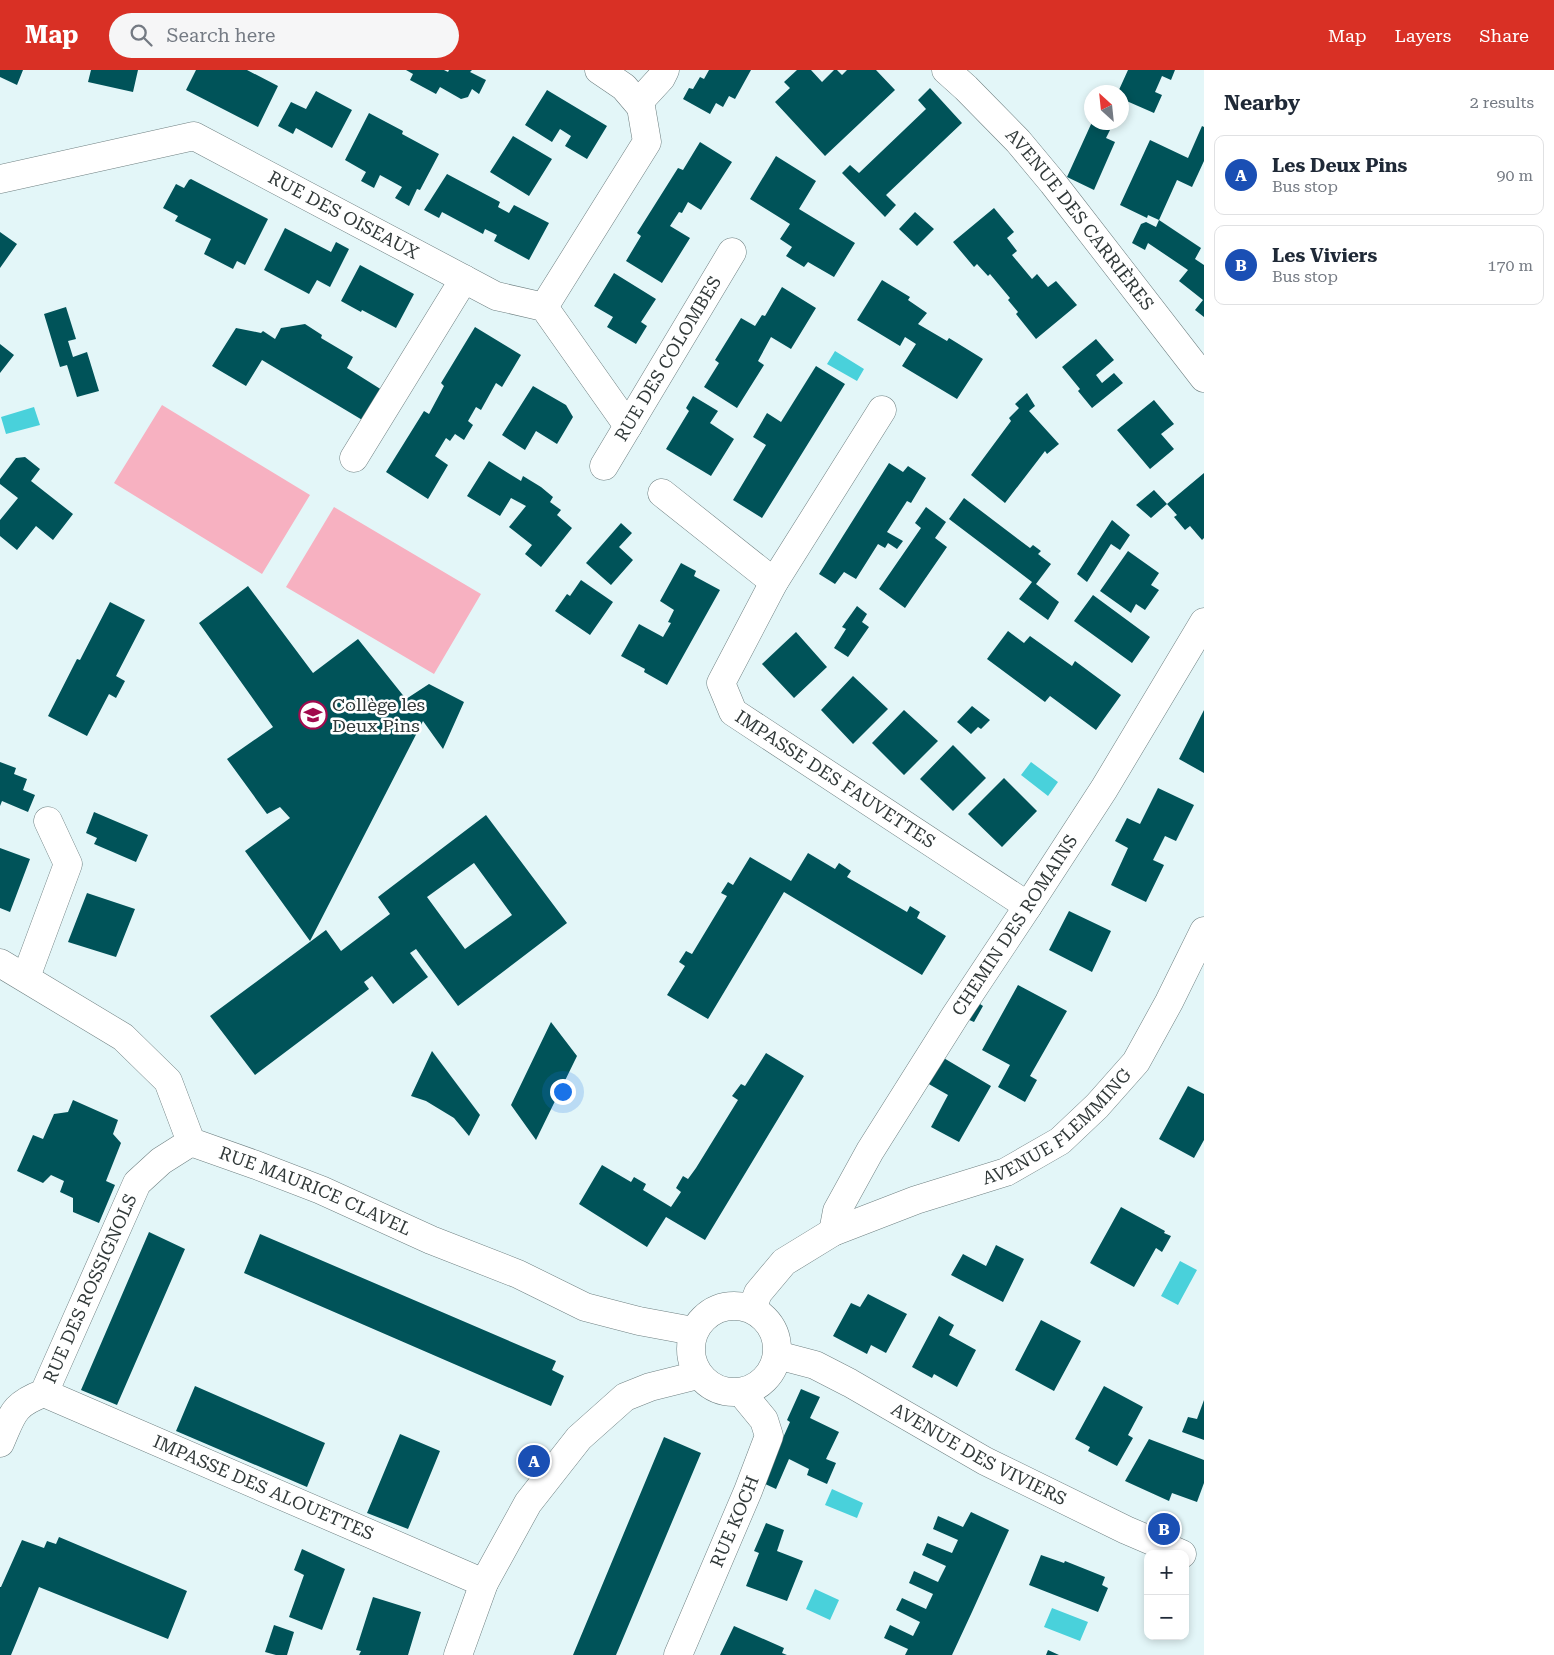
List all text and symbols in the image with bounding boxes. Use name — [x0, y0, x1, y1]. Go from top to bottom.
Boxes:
search box — [109, 13, 459, 58]
text: Map — [25, 21, 79, 49]
icon: search — [127, 21, 155, 49]
text: Search here — [167, 24, 275, 47]
text: Map — [1328, 25, 1367, 46]
text: Layers — [1395, 25, 1451, 46]
text: Share — [1479, 25, 1529, 46]
north arrow — [1084, 85, 1129, 130]
text: Nearby — [1224, 91, 1300, 115]
text: 2 results — [1470, 93, 1534, 112]
street label: AVENUE DES CARRIÈRES — [1002, 124, 1159, 314]
text: Les Deux Pins — [1272, 154, 1407, 177]
street label: RUE DES OISEAUX — [265, 166, 423, 263]
text: A — [1235, 166, 1247, 185]
text: 90 m — [1496, 166, 1533, 185]
text: Bus stop — [1272, 177, 1338, 196]
text: Les Viviers — [1272, 244, 1377, 267]
text: B — [1235, 256, 1247, 275]
text: 170 m — [1487, 256, 1533, 275]
text: Bus stop — [1272, 267, 1338, 286]
street label: RUE DES COLOMBES — [610, 272, 725, 445]
place label: Collège les Deux Pins — [332, 694, 425, 736]
school or university icon: Collège les Deux Pins — [298, 700, 328, 730]
street label: IMPASSE DES FAUVETTES — [732, 706, 940, 852]
street label: CHEMIN DES ROMAINS — [947, 831, 1082, 1020]
street label: AVENUE FLEMMING — [980, 1064, 1135, 1189]
your location — [550, 1079, 576, 1105]
street label: RUE MAURICE CLAVEL — [216, 1142, 414, 1239]
street label: RUE DES ROSSIGNOLS — [39, 1191, 141, 1386]
street label: AVENUE DES VIVIERS — [888, 1398, 1070, 1509]
street label: IMPASSE DES ALOUETTES — [150, 1430, 377, 1544]
pin: A — [518, 1442, 550, 1480]
street label: RUE KOCH — [706, 1473, 763, 1570]
pin: B — [1148, 1510, 1180, 1548]
map controls — [1144, 1550, 1189, 1640]
button: + — [1144, 1550, 1189, 1595]
button: − — [1144, 1595, 1189, 1640]

